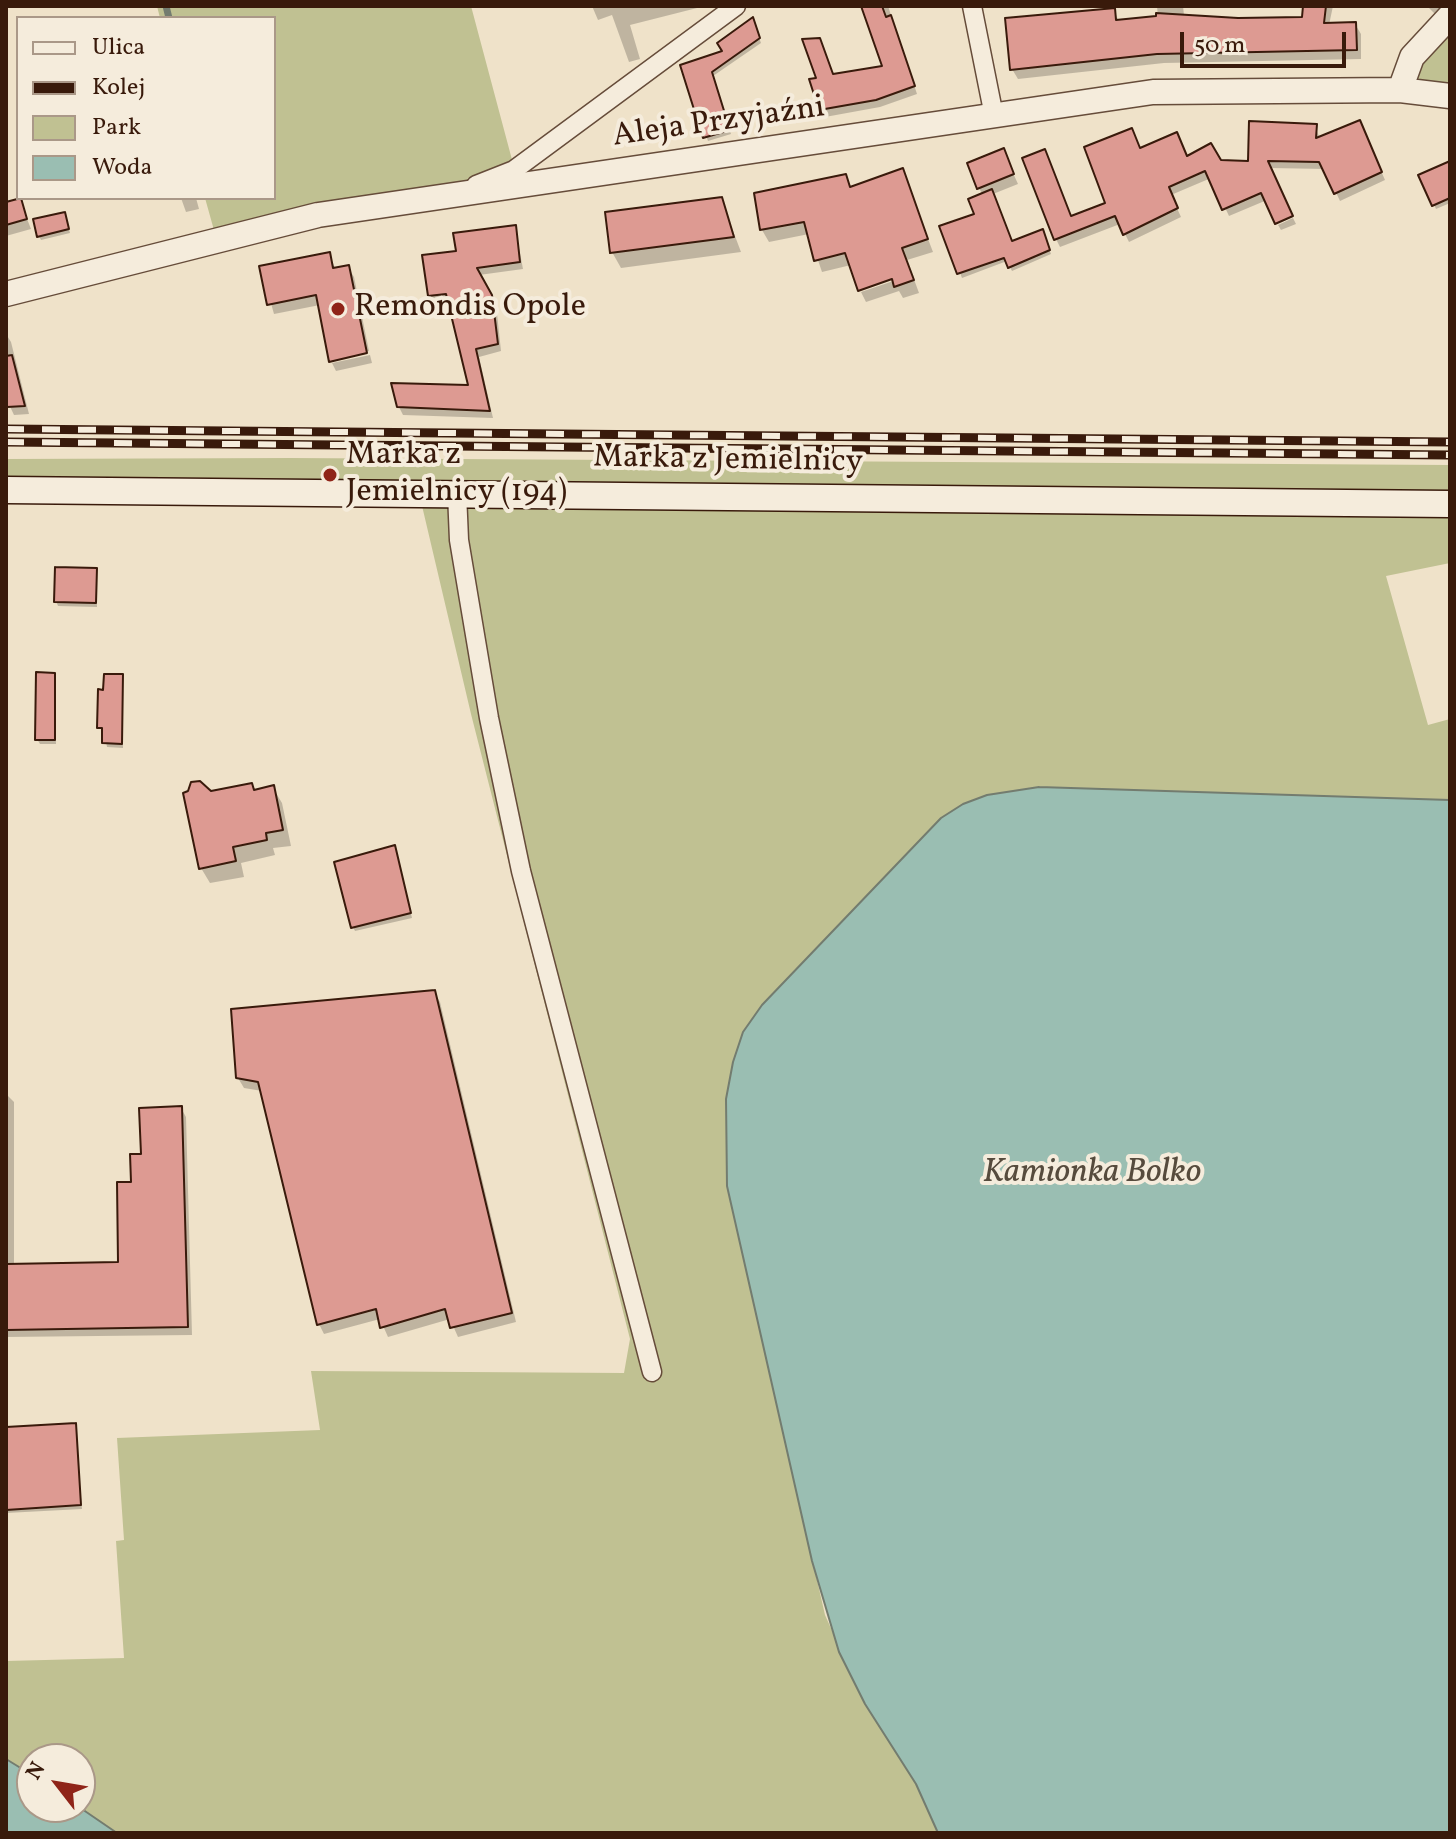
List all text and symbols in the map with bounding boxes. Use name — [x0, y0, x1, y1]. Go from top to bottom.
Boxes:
legend — [16, 16, 276, 200]
scale bar — [1184, 16, 1350, 66]
text: 50 m — [1194, 29, 1246, 63]
text: Ulica — [92, 31, 145, 65]
text: Kolej — [92, 71, 145, 105]
street label: Aleja Przyjaźni — [610, 90, 828, 158]
text: Park — [92, 111, 141, 145]
text: Woda — [92, 151, 152, 185]
place label: Remondis Opole — [354, 290, 586, 328]
marker: Remondis Opole — [329, 300, 347, 318]
place label: Marka z Jemielnicy (194) — [346, 438, 567, 513]
street label: Marka z Jemielnicy — [593, 440, 863, 484]
marker: Marka z Jemielnicy (194) — [321, 466, 339, 484]
water label: Kamionka Bolko — [983, 1155, 1201, 1195]
north arrow — [16, 1743, 96, 1823]
text: N — [19, 1757, 54, 1786]

